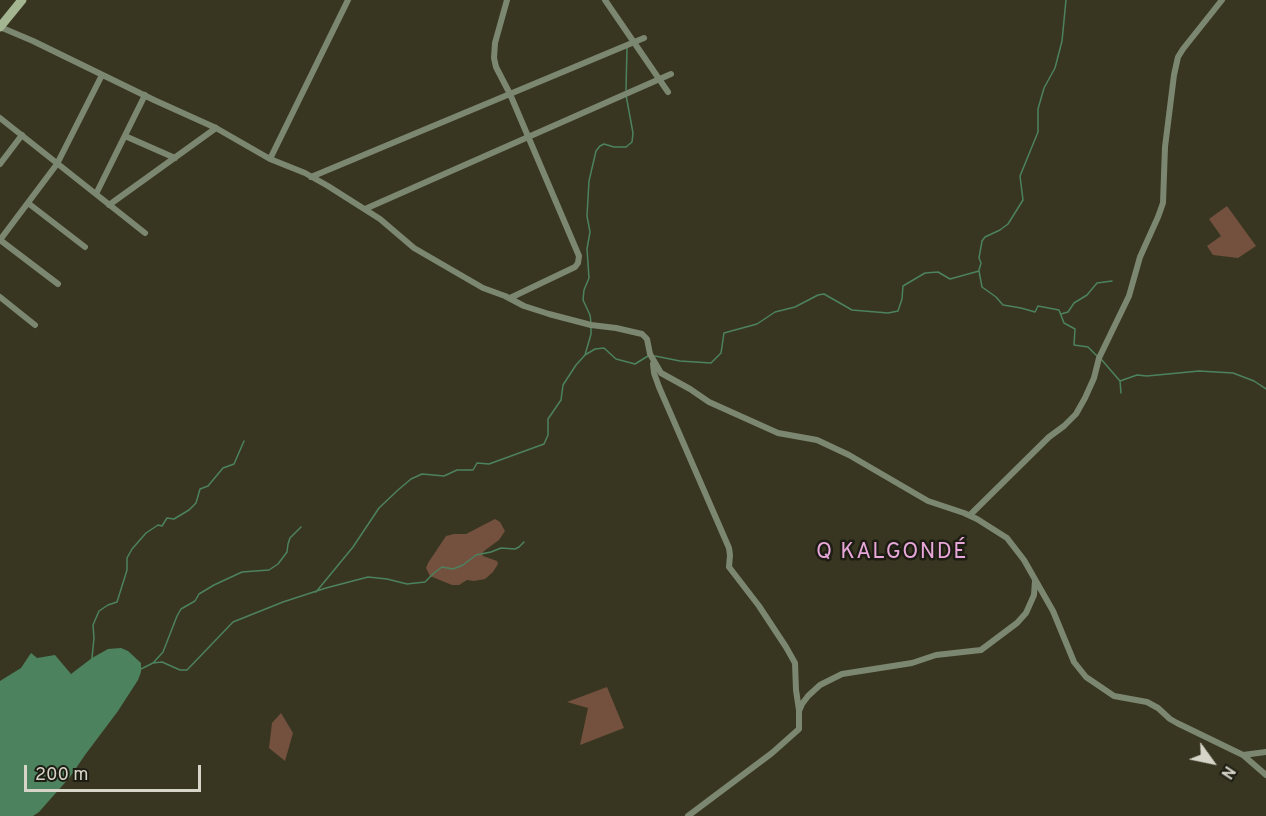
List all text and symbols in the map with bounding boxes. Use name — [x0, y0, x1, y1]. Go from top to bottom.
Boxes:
district label: Q KALGONDÉ — [816, 541, 968, 567]
north arrow — [1182, 732, 1242, 792]
scale bar — [27, 753, 204, 791]
text: N — [1216, 762, 1239, 782]
text: 200 m — [35, 764, 88, 787]

